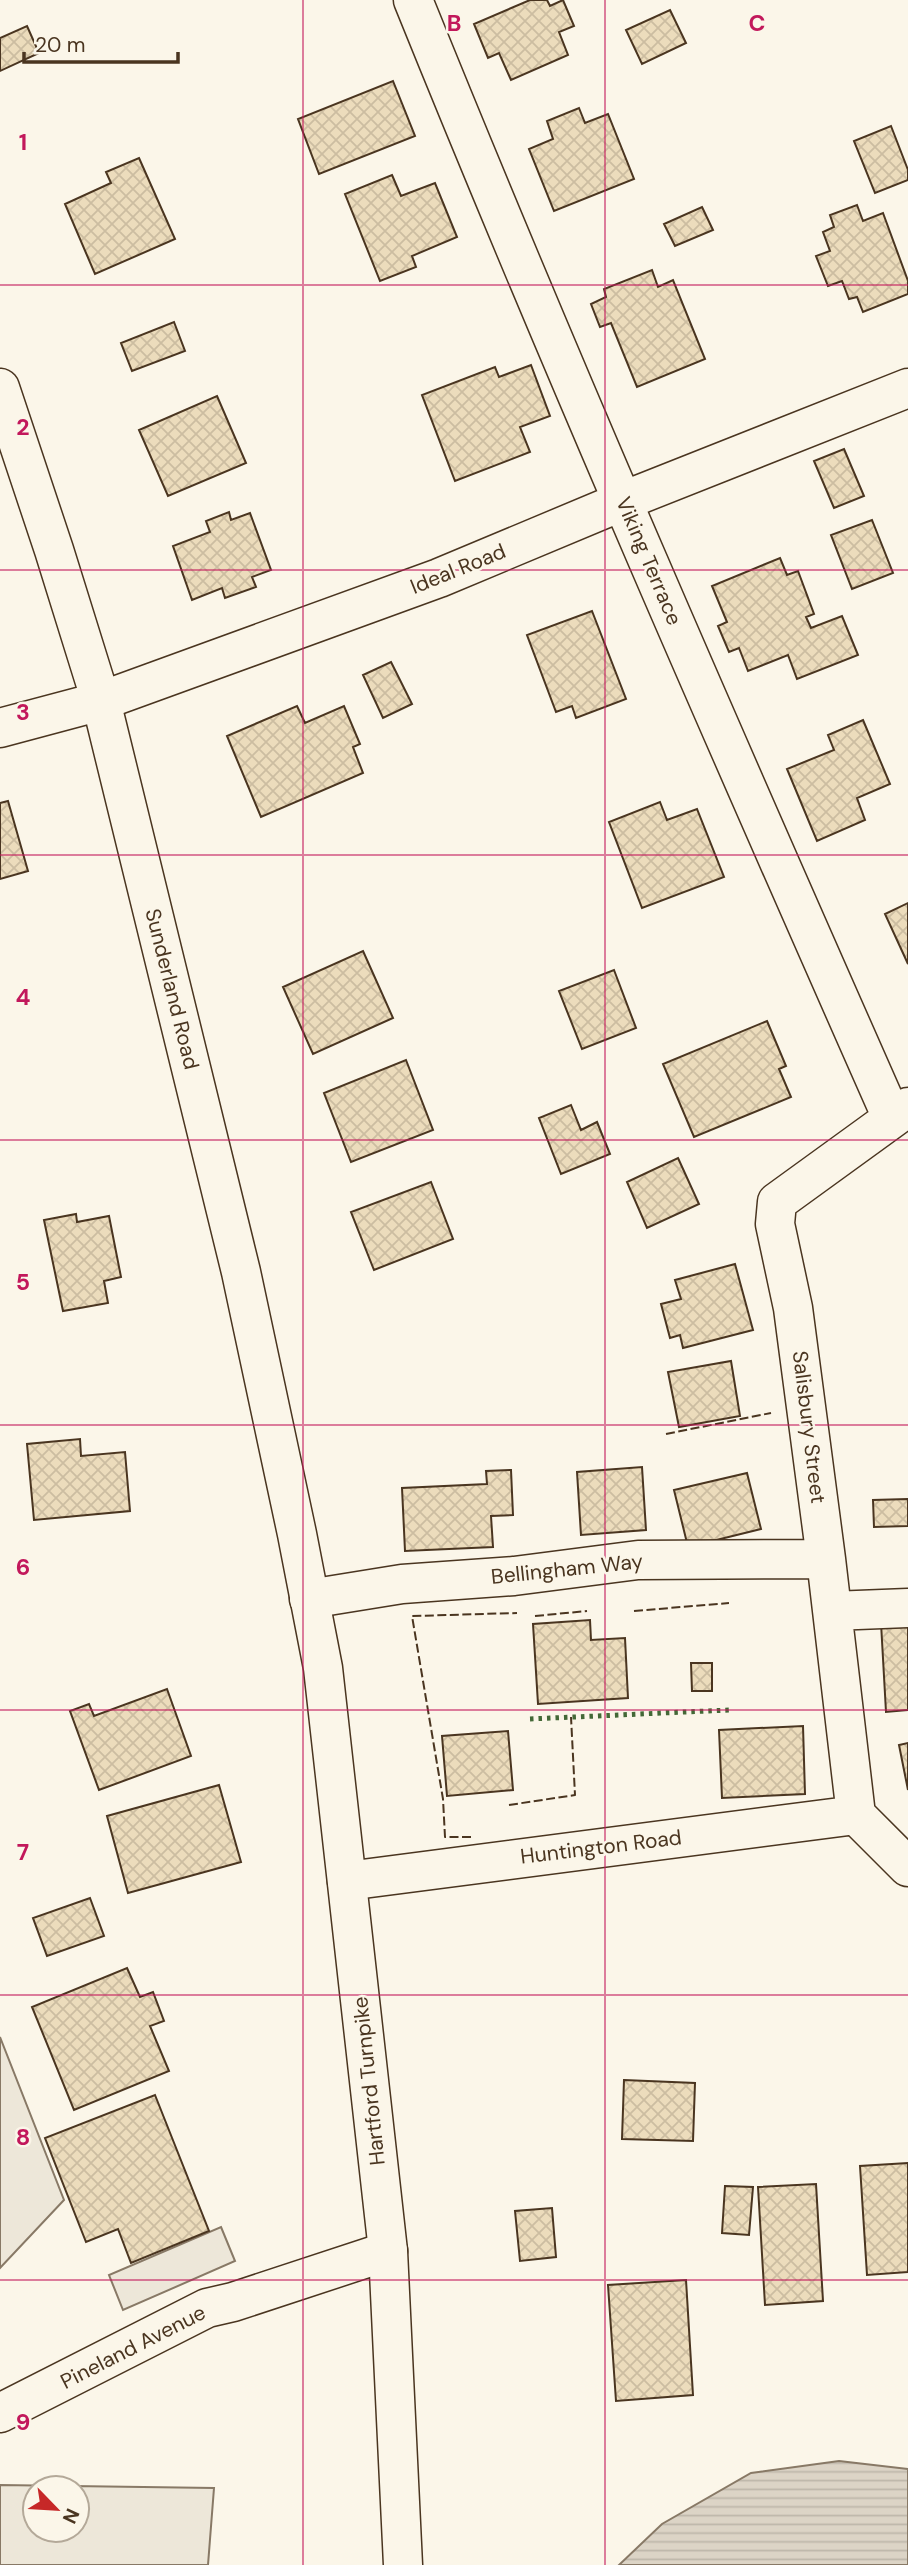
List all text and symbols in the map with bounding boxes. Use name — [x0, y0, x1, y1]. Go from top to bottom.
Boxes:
text: B — [447, 8, 461, 38]
text: C — [749, 8, 765, 38]
scale bar — [24, 21, 178, 65]
text: 20 m — [35, 31, 86, 59]
text: 1 — [19, 127, 27, 157]
text: 2 — [16, 412, 30, 442]
street label: Viking Terrace — [609, 493, 689, 629]
street label: Ideal Road — [406, 537, 510, 601]
text: 3 — [16, 697, 30, 727]
street label: Sunderland Road — [138, 906, 206, 1072]
text: 4 — [16, 982, 31, 1012]
text: 5 — [16, 1267, 30, 1297]
street label: Salisbury Street — [786, 1349, 832, 1505]
street label: Bellingham Way — [490, 1547, 645, 1591]
text: 6 — [16, 1552, 30, 1582]
street label: Huntington Road — [519, 1823, 683, 1871]
text: 7 — [17, 1837, 29, 1867]
street label: Hartford Turnpike — [346, 1995, 392, 2167]
text: 8 — [16, 2122, 30, 2152]
street label: Pineland Avenue — [56, 2298, 210, 2396]
text: 9 — [16, 2407, 30, 2437]
north arrow — [21, 2474, 91, 2544]
text: N — [57, 2504, 85, 2528]

